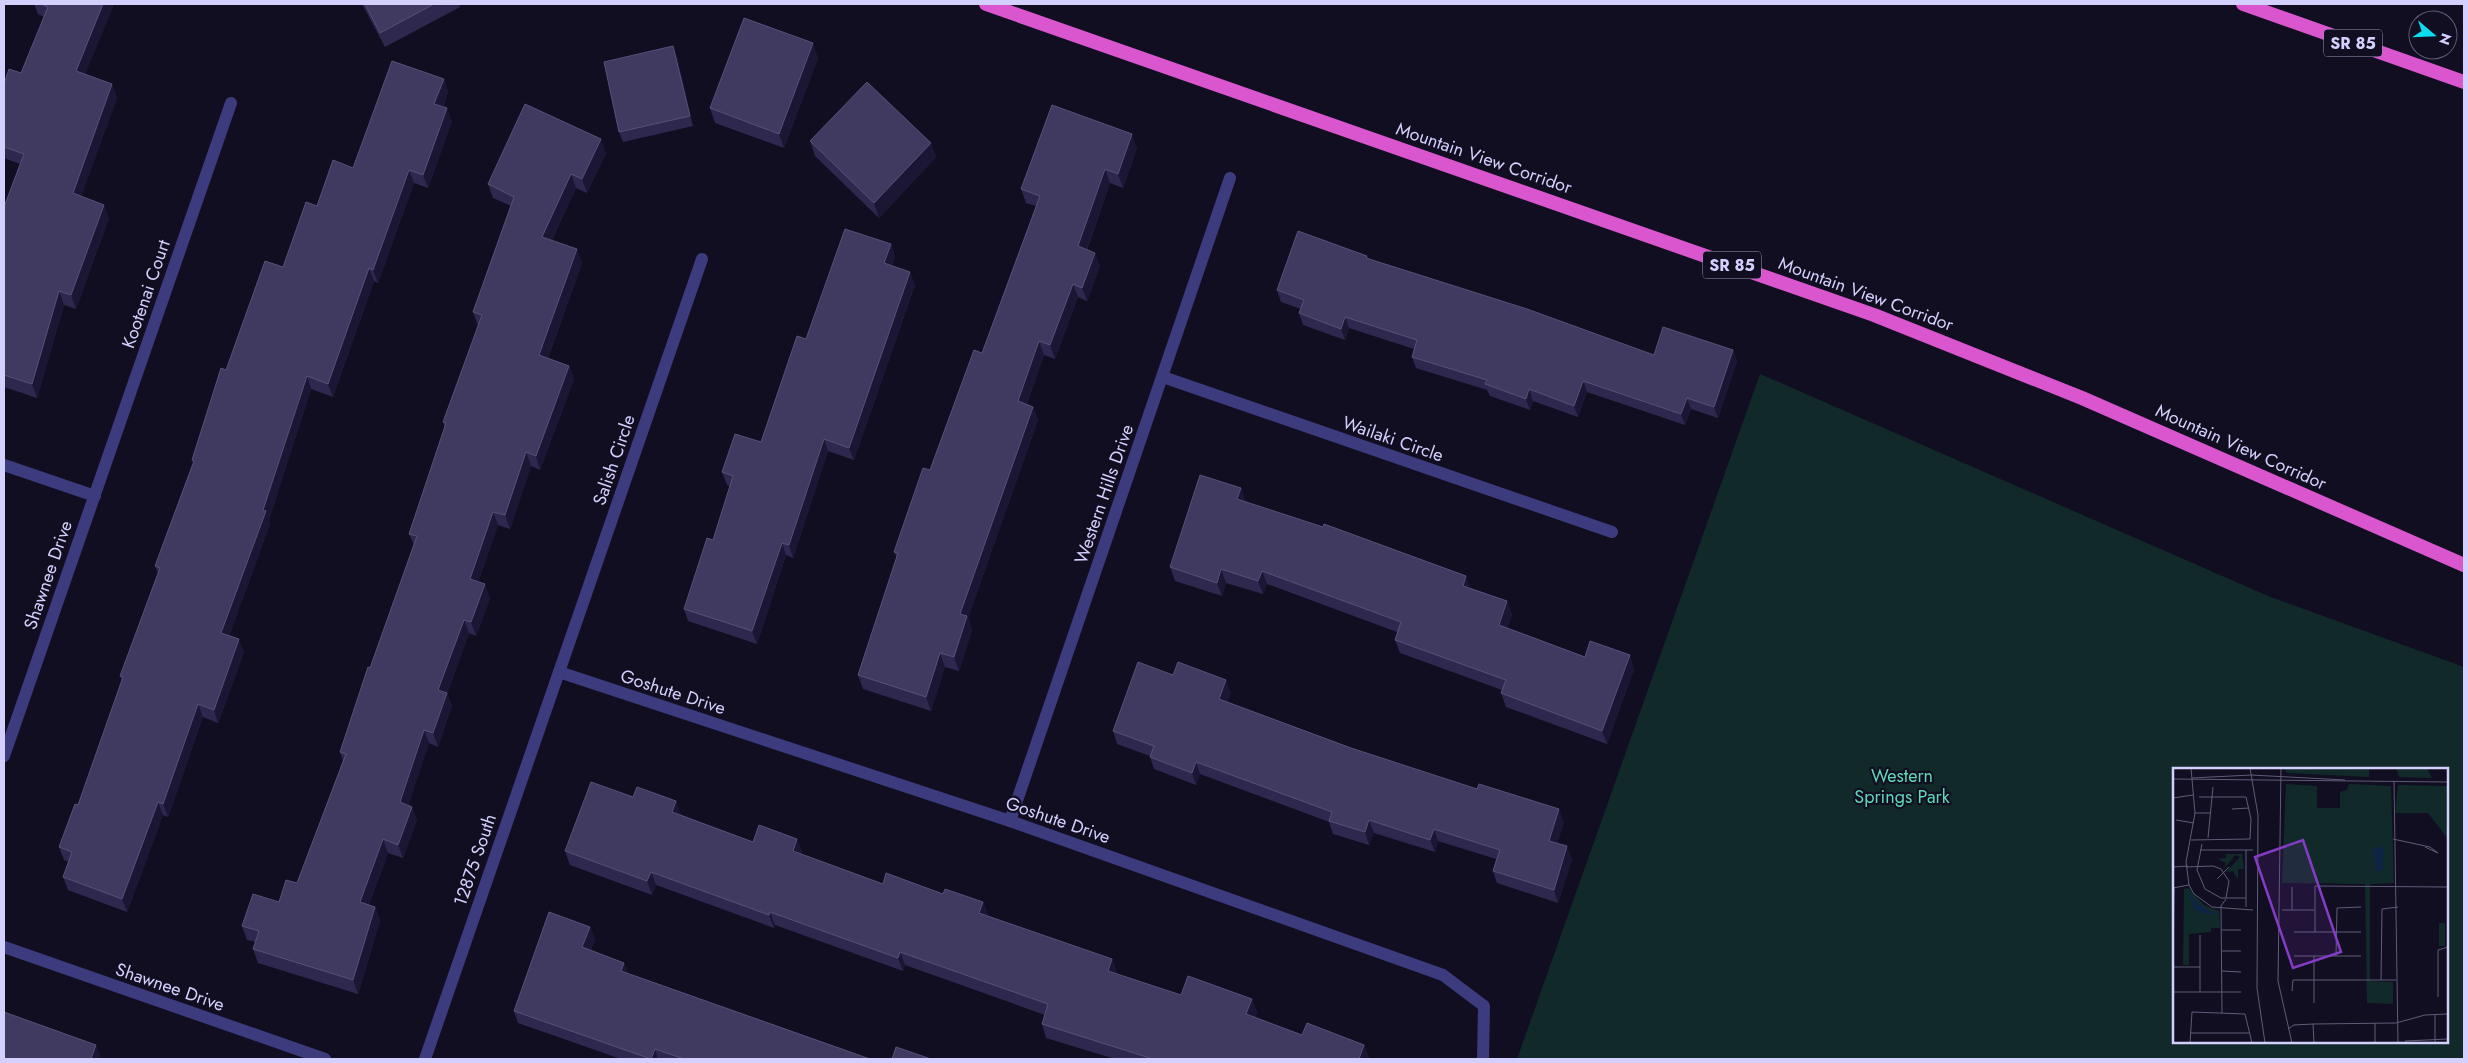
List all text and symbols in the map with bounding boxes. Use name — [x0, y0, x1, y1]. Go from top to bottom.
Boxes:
north arrow — [2408, 10, 2458, 60]
road number: SR 85 — [2324, 29, 2382, 56]
text: N — [2434, 31, 2457, 48]
street label: Mountain View Corridor — [1393, 116, 1576, 201]
street label: Kootenai Court — [115, 236, 177, 352]
street label: Mountain View Corridor — [1775, 250, 1958, 338]
road number: SR 85 — [1703, 252, 1761, 278]
street label: Mountain View Corridor — [2151, 398, 2331, 497]
street label: Wailaki Circle — [1339, 410, 1447, 468]
street label: Salish Circle — [586, 411, 642, 509]
street label: Western Hills Drive — [1068, 421, 1140, 567]
street label: Shawnee Drive — [17, 517, 79, 633]
street label: Goshute Drive — [617, 663, 729, 721]
park label: Western Springs Park — [1854, 763, 1950, 810]
inset map — [2173, 768, 2448, 1043]
street label: Goshute Drive — [1002, 790, 1114, 850]
street label: 12875 South — [447, 810, 503, 910]
street label: Shawnee Drive — [112, 956, 228, 1018]

